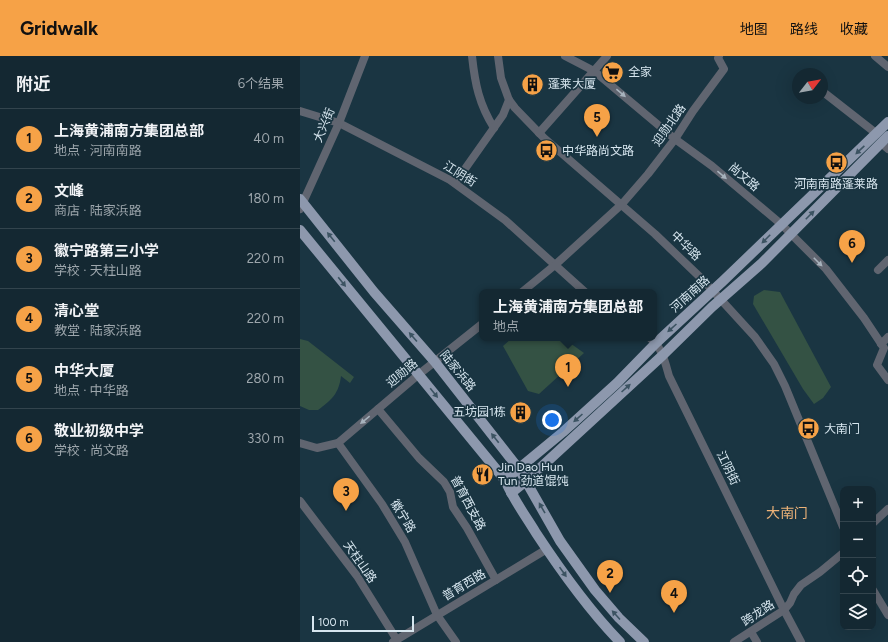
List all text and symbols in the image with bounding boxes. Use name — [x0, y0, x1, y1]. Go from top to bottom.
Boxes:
text: Gridwalk — [20, 17, 98, 40]
text: 地图 — [740, 21, 768, 38]
text: 路线 — [790, 21, 818, 38]
text: 收藏 — [840, 21, 868, 38]
supermarket icon: 全家 — [600, 59, 626, 85]
place label: 全家 — [628, 65, 652, 79]
north arrow — [792, 68, 828, 104]
building icon: 蓬莱大厦 — [520, 71, 546, 97]
text: 附近 — [16, 74, 50, 94]
text: 6个结果 — [238, 76, 284, 91]
place label: 蓬莱大厦 — [548, 77, 596, 91]
one-way arrow — [615, 89, 626, 98]
street label: 迎勋北路 — [649, 101, 689, 149]
pin: 5 — [584, 104, 610, 137]
street label: 大兴街 — [311, 106, 337, 144]
text: 上海黄浦南方集团总部 — [54, 122, 204, 140]
text: 1 — [26, 131, 32, 146]
text: 40 m — [253, 131, 284, 146]
bus stop icon: 中华路尚文路 — [534, 138, 560, 164]
text: 地点 · 河南南路 — [54, 143, 142, 158]
place label: 中华路尚文路 — [562, 144, 634, 158]
one-way arrow — [855, 145, 866, 154]
bus stop icon: 河南南路蓬莱路 — [823, 150, 849, 176]
street label: 江阴街 — [441, 159, 479, 189]
street label: 尚文路 — [726, 160, 762, 194]
one-way arrow — [717, 170, 727, 179]
place label: 河南南路蓬莱路 — [794, 177, 878, 191]
text: 文峰 — [54, 182, 84, 200]
text: 2 — [25, 191, 33, 206]
text: 180 m — [248, 191, 284, 206]
text: 商店 · 陆家浜路 — [54, 203, 142, 218]
one-way arrow — [805, 210, 815, 220]
street label: 中华路 — [668, 228, 704, 264]
pin: 6 — [839, 230, 865, 263]
one-way arrow — [326, 231, 335, 242]
one-way arrow — [761, 234, 771, 244]
text: 徽宁路第三小学 — [54, 242, 159, 260]
text: 3 — [25, 251, 33, 266]
text: 220 m — [247, 251, 284, 266]
one-way arrow — [813, 257, 823, 267]
text: 学校 · 天柱山路 — [54, 263, 142, 278]
street label: 河南南路 — [667, 273, 713, 315]
one-way arrow — [338, 276, 347, 287]
popup — [479, 289, 657, 341]
text: 上海黄浦南方集团总部 — [493, 298, 643, 316]
text: 清心堂 — [54, 302, 99, 320]
text: 4 — [25, 311, 33, 326]
text: 220 m — [247, 311, 284, 326]
text: 地点 — [493, 319, 519, 334]
text: 教堂 · 陆家浜路 — [54, 323, 142, 338]
one-way arrow — [667, 324, 677, 333]
one-way arrow — [409, 332, 418, 342]
street label: 陆家浜路 — [437, 348, 479, 394]
pin: 1 — [555, 354, 581, 387]
street label: 迎勋路 — [384, 356, 420, 390]
text: 中华大厦 — [54, 362, 114, 380]
text: 5 — [25, 371, 33, 386]
text: 280 m — [246, 371, 284, 386]
text: 地点 · 中华路 — [54, 383, 129, 398]
one-way arrow — [621, 383, 631, 393]
one-way arrow — [429, 388, 438, 399]
building icon: 五坊园1栋 — [508, 399, 534, 425]
place label: 五坊园1栋 — [453, 405, 506, 419]
your location — [542, 410, 562, 430]
one-way arrow — [573, 414, 583, 423]
one-way arrow — [360, 415, 371, 424]
bus stop icon: 大南门 — [796, 416, 822, 442]
text: 敬业初级中学 — [54, 422, 144, 440]
place label: 大南门 — [824, 422, 860, 436]
text: 6 — [25, 431, 33, 446]
text: 330 m — [247, 431, 284, 446]
one-way arrow — [490, 433, 499, 444]
text: 学校 · 尚文路 — [54, 443, 129, 458]
street label: 江阴街 — [714, 449, 742, 487]
place label: Jin Dao Hun Tun 劲道馄饨 — [498, 460, 568, 488]
restaurant icon: Jin Dao Hun Tun 劲道馄饨 — [470, 461, 496, 487]
street label: 普育西支路 — [448, 473, 488, 533]
pin: 3 — [333, 478, 359, 511]
map controls — [840, 486, 876, 630]
button: + — [840, 486, 876, 522]
street label: 徽宁路 — [388, 497, 418, 535]
one-way arrow — [538, 503, 545, 514]
district label: 大南门 — [766, 505, 808, 522]
button: − — [840, 522, 876, 558]
street label: 天柱山路 — [340, 538, 380, 586]
button: locate — [840, 558, 876, 594]
pin: 2 — [597, 560, 623, 593]
street label: 普育西路 — [440, 567, 488, 603]
one-way arrow — [559, 567, 567, 577]
pin: 4 — [661, 580, 687, 613]
button: layers — [840, 594, 876, 630]
street label: 跨龙路 — [739, 597, 777, 629]
one-way arrow — [612, 610, 621, 619]
scale bar — [312, 614, 414, 633]
text: 100 m — [318, 616, 349, 629]

